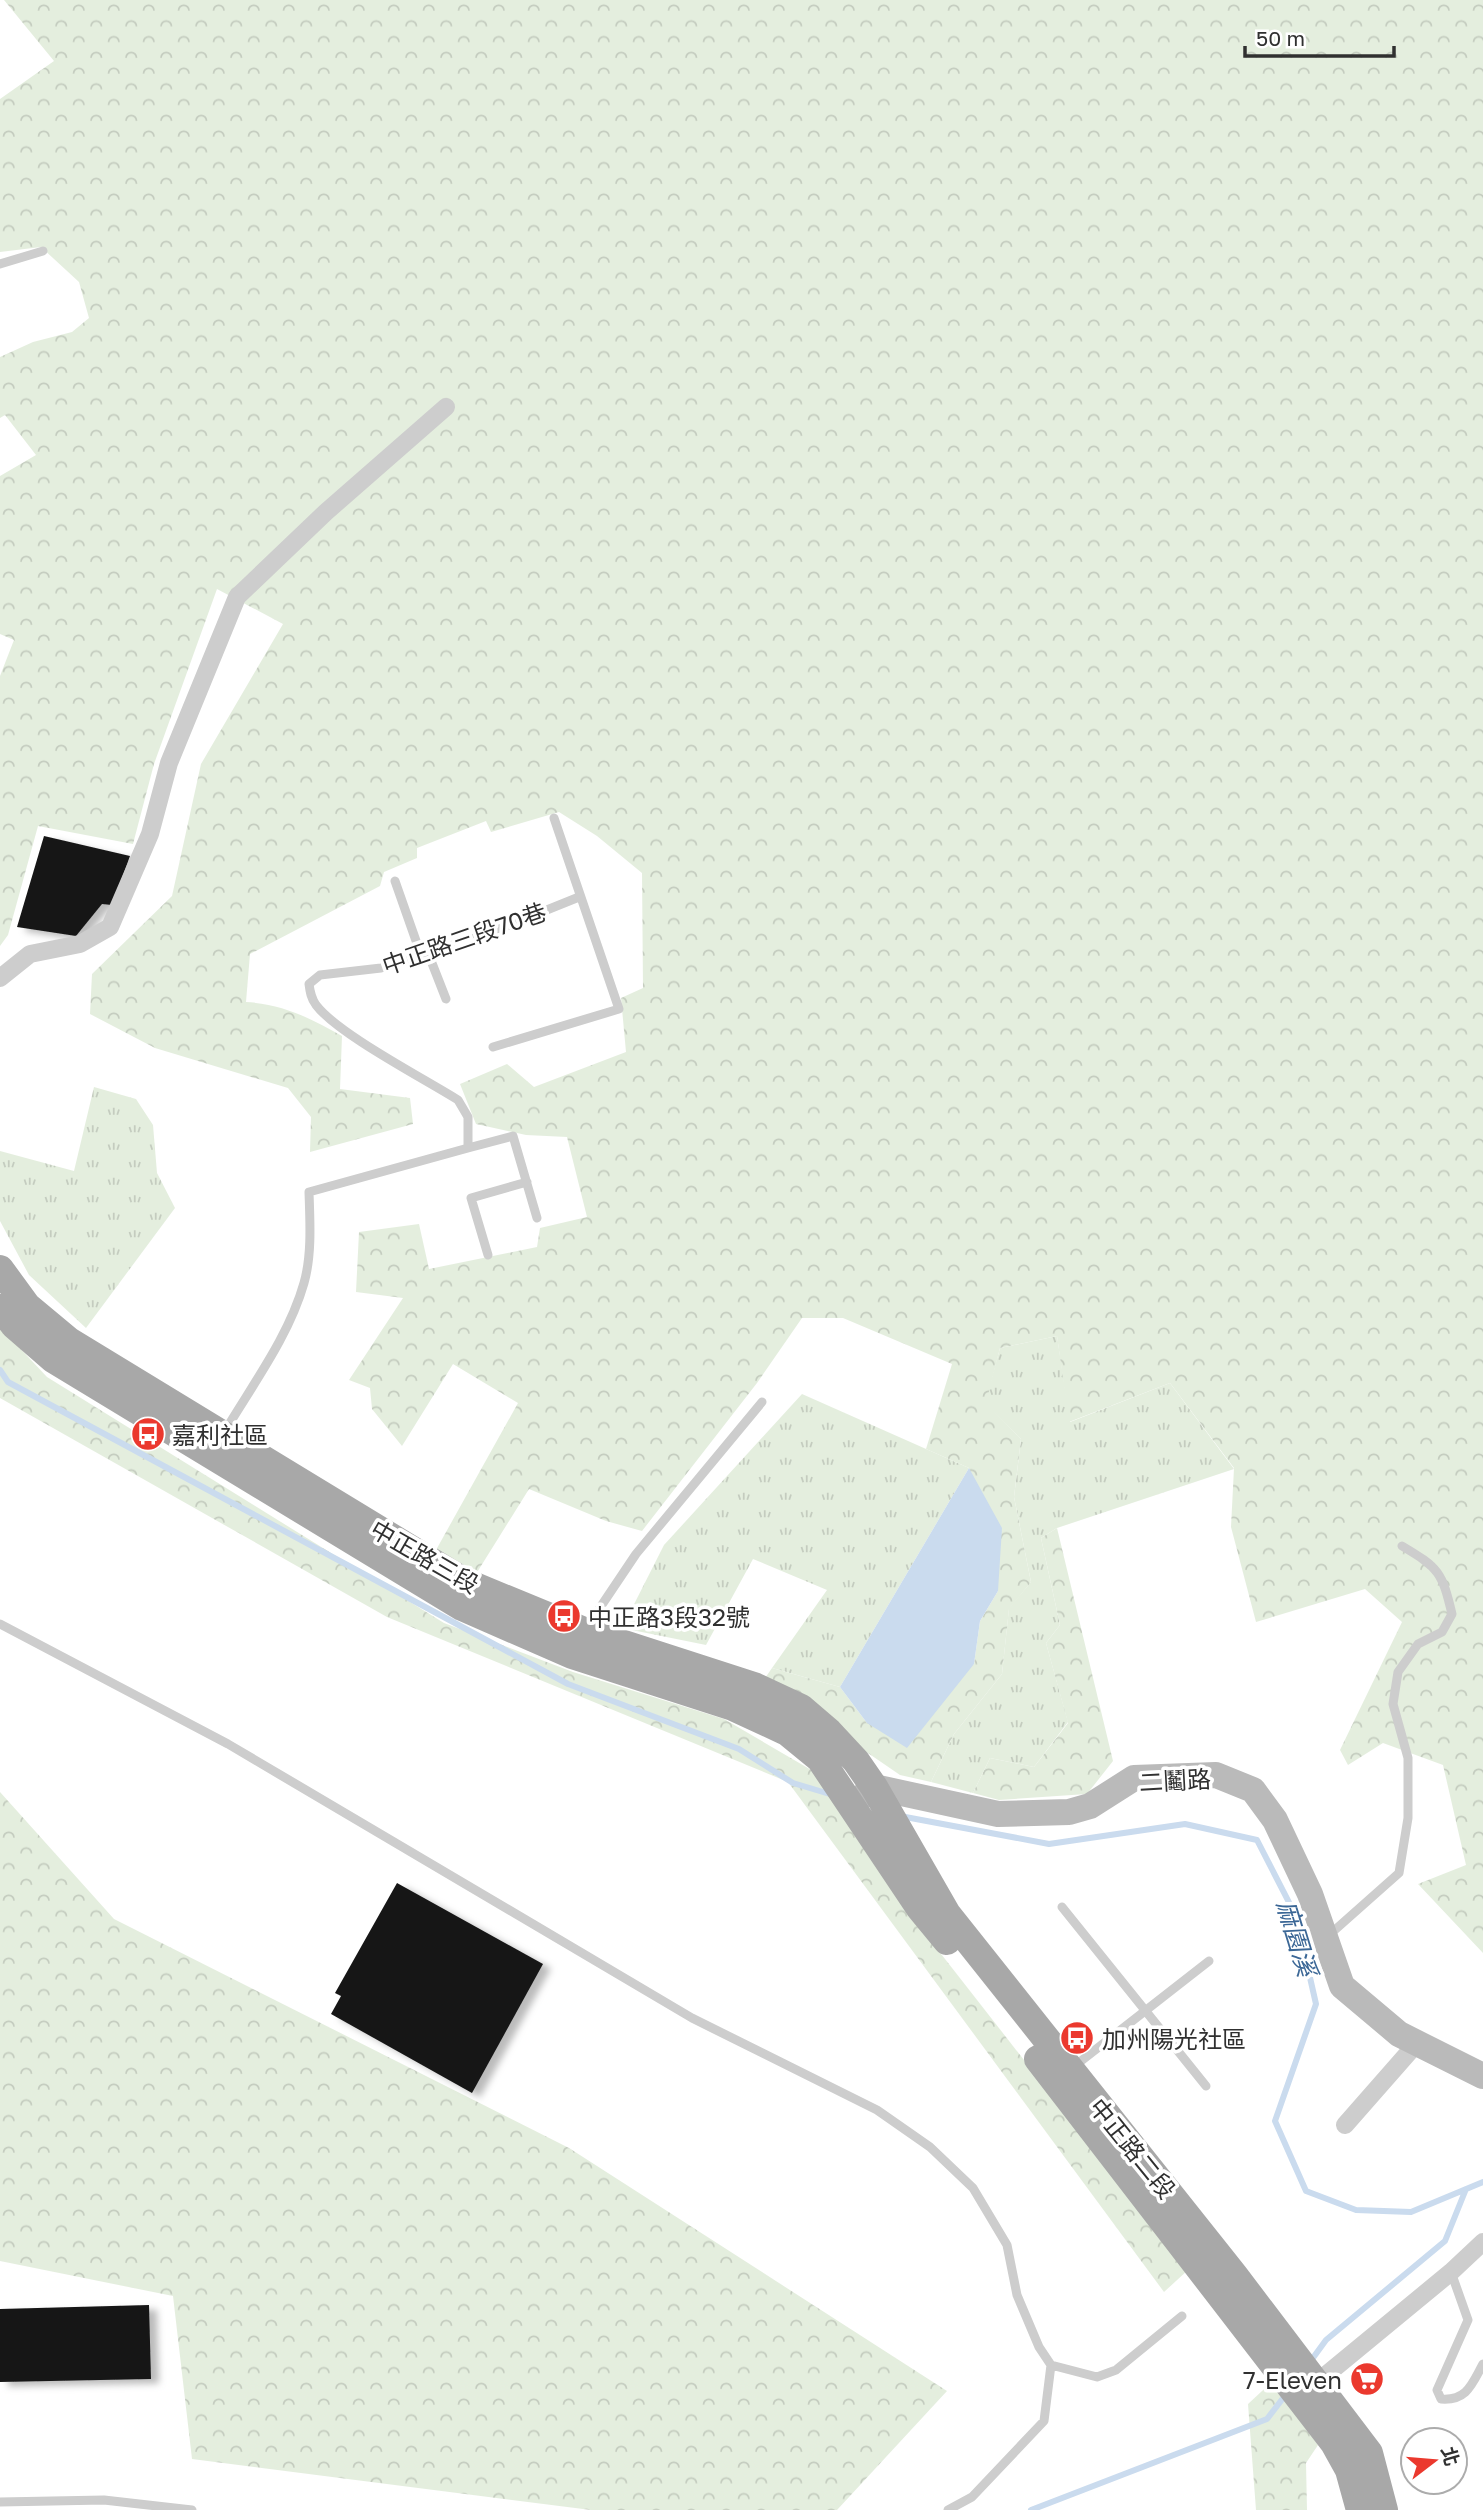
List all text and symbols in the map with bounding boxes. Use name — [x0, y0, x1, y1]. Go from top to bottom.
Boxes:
scale bar — [1245, 14, 1394, 58]
text: 50 m — [1256, 25, 1305, 51]
street label: 中正路三段70巷 — [378, 896, 550, 980]
bus stop icon: 嘉利社區 — [129, 1415, 167, 1453]
place label: 嘉利社區 — [172, 1420, 268, 1449]
street label: 中正路三段 — [366, 1513, 484, 1599]
bus stop icon: 中正路3段32號 — [545, 1597, 583, 1635]
place label: 中正路3段32號 — [588, 1602, 750, 1631]
street label: 二鬮路 — [1138, 1764, 1212, 1796]
water label: 麻園溪 — [1271, 1896, 1324, 1984]
bus stop icon: 加州陽光社區 — [1058, 2019, 1096, 2057]
place label: 加州陽光社區 — [1102, 2024, 1246, 2053]
street label: 中正路二段 — [1084, 2092, 1182, 2204]
supermarket icon: 7-Eleven — [1348, 2360, 1386, 2398]
place label: 7-Eleven — [1243, 2365, 1342, 2394]
north arrow — [1399, 2426, 1469, 2496]
text: 北 — [1437, 2444, 1464, 2468]

